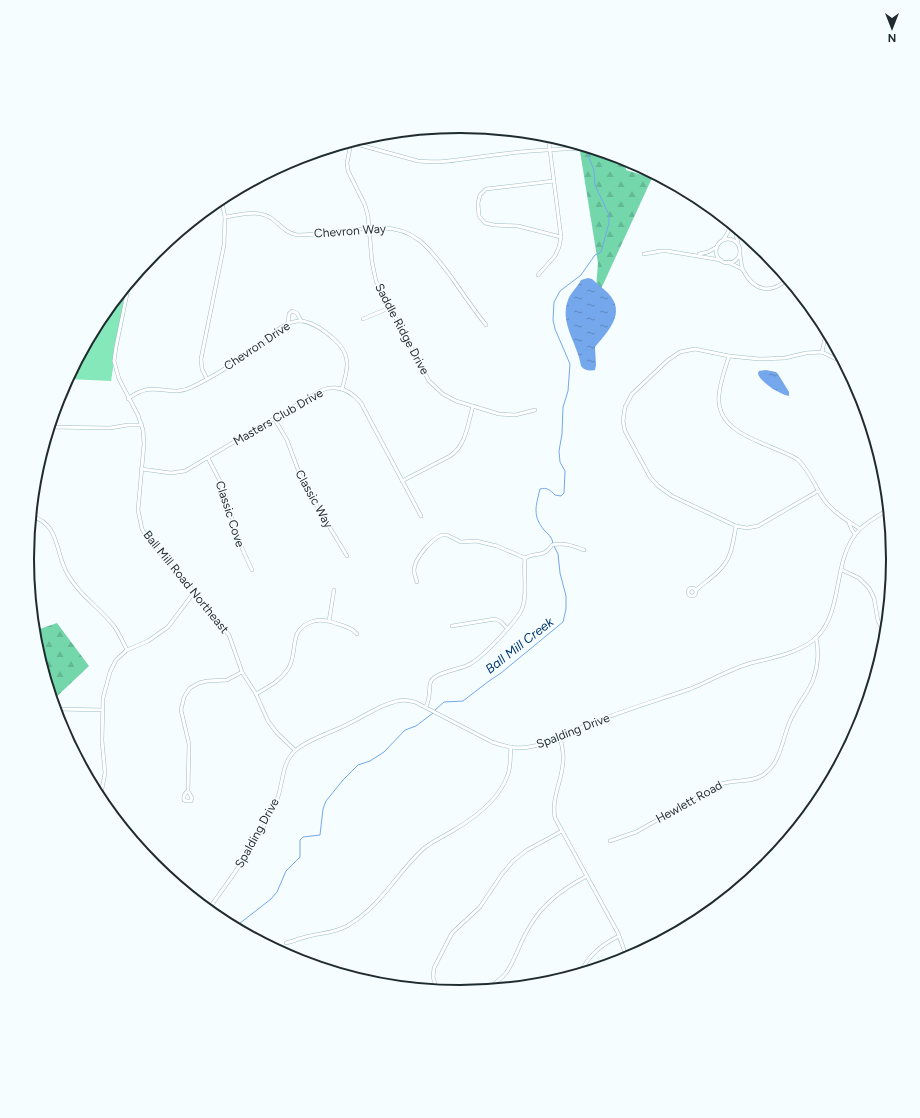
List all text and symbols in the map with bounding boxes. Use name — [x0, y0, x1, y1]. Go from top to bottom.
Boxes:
north arrow — [872, 8, 912, 48]
text: N — [888, 31, 896, 44]
street label: Chevron Way — [314, 221, 387, 240]
street label: Saddle Ridge Drive — [372, 281, 432, 377]
street label: Chevron Drive — [221, 319, 293, 373]
street label: Masters Club Drive — [231, 385, 326, 448]
street label: Classic Way — [292, 468, 336, 531]
street label: Classic Cove — [213, 479, 247, 549]
street label: Ball Mill Road Northeast — [140, 528, 232, 636]
water label: Ball Mill Creek — [482, 614, 557, 677]
street label: Spalding Drive — [534, 710, 612, 751]
street label: Hewlett Road — [653, 778, 725, 826]
street label: Spalding Drive — [232, 795, 282, 870]

